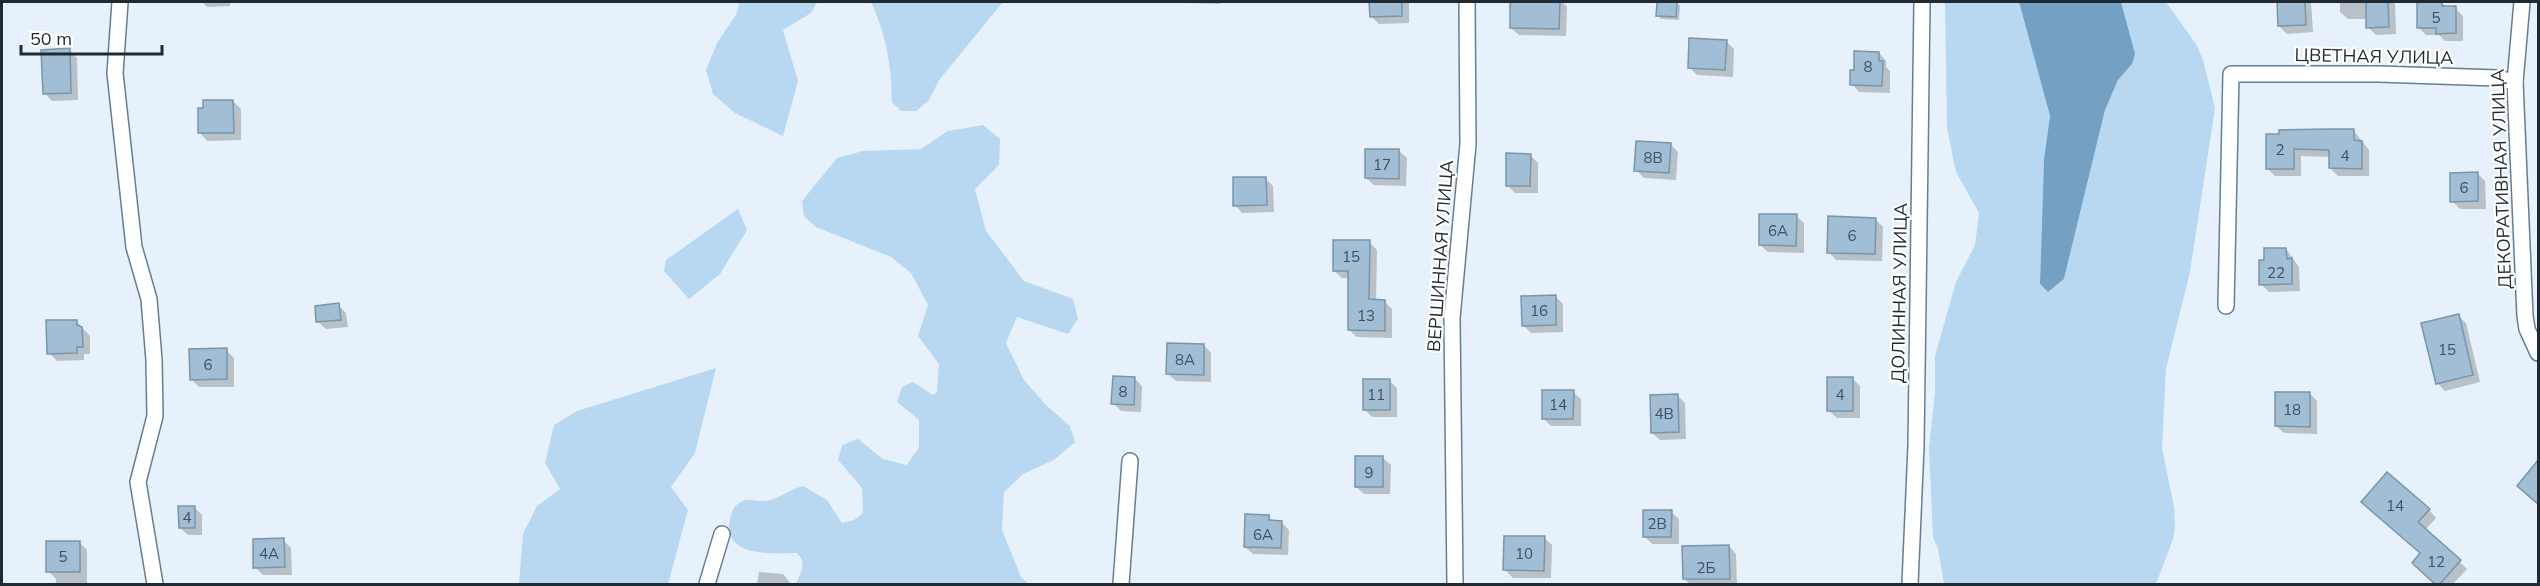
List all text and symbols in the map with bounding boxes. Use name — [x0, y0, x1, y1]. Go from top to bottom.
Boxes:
house number: 5 — [2431, 8, 2441, 27]
scale bar — [21, 18, 162, 56]
text: 50 m — [30, 27, 72, 50]
street label: ЦВЕТНАЯ УЛИЦА — [2294, 43, 2454, 69]
house number: 8 — [1863, 57, 1873, 76]
street label: ДЕКОРАТИВНАЯ УЛИЦА — [2486, 69, 2516, 289]
house number: 2 — [2275, 140, 2285, 159]
house number: 4 — [2340, 146, 2350, 165]
house number: 8В — [1643, 148, 1663, 167]
house number: 17 — [1373, 155, 1391, 174]
street label: ВЕРШИННАЯ УЛИЦА — [1422, 159, 1458, 353]
house number: 6 — [2459, 178, 2469, 197]
street label: ДОЛИННАЯ УЛИЦА — [1886, 203, 1912, 383]
house number: 6А — [1768, 221, 1788, 240]
house number: 6 — [1847, 226, 1857, 245]
house number: 15 — [1342, 247, 1360, 266]
house number: 22 — [2267, 263, 2285, 282]
house number: 16 — [1530, 301, 1548, 320]
house number: 13 — [1357, 306, 1375, 325]
house number: 15 — [2438, 340, 2456, 359]
house number: 8А — [1175, 350, 1195, 369]
house number: 6 — [203, 355, 213, 374]
house number: 8 — [1118, 382, 1128, 401]
house number: 11 — [1367, 385, 1385, 404]
house number: 4 — [1835, 385, 1845, 404]
house number: 14 — [1549, 395, 1567, 414]
house number: 18 — [2283, 400, 2301, 419]
house number: 4В — [1654, 404, 1674, 423]
house number: 9 — [1364, 463, 1374, 482]
house number: 14 — [2386, 496, 2404, 515]
house number: 4 — [182, 508, 192, 527]
house number: 2В — [1647, 514, 1667, 533]
house number: 6А — [1253, 525, 1273, 544]
house number: 4А — [259, 544, 279, 563]
house number: 10 — [1515, 544, 1533, 563]
house number: 5 — [58, 547, 68, 566]
house number: 12 — [2427, 552, 2445, 571]
house number: 2Б — [1696, 558, 1716, 577]

